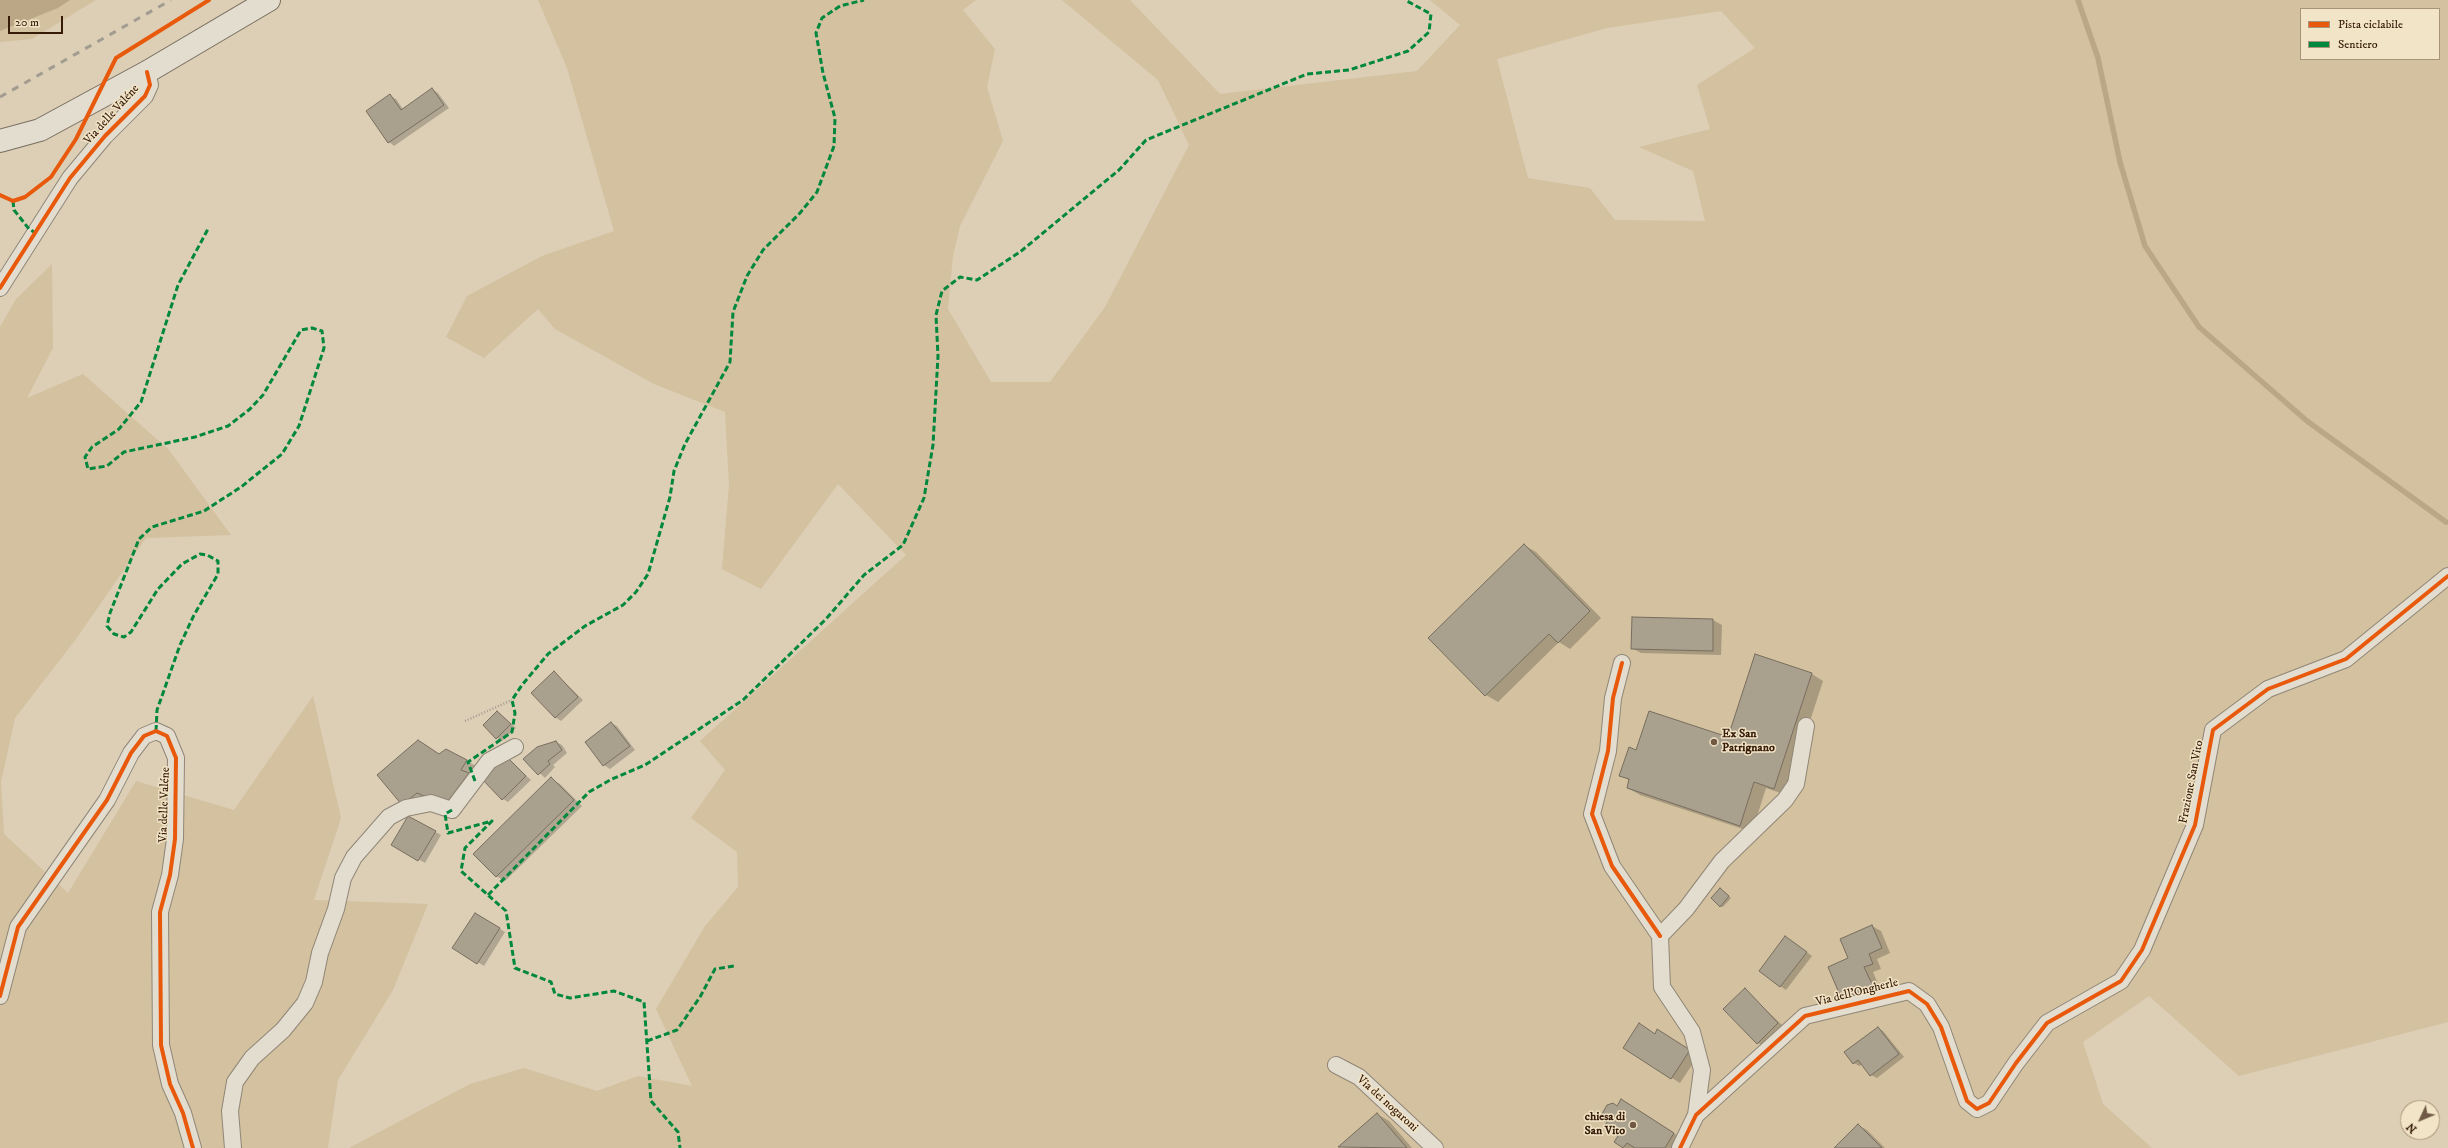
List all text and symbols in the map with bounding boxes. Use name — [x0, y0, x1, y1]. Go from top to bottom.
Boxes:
scale bar — [10, 8, 65, 34]
legend — [2300, 8, 2440, 60]
text: 20 m — [15, 15, 39, 30]
text: Pista ciclabile — [2338, 17, 2403, 32]
text: Sentiero — [2338, 37, 2378, 52]
street label: Via delle Valéne — [81, 82, 143, 148]
place label: Ex San Patrignano — [1722, 728, 1775, 756]
marker: Ex San Patrignano — [1709, 737, 1719, 747]
street label: Frazione San Vito — [2177, 739, 2207, 825]
street label: Via delle Valéne — [156, 767, 174, 843]
street label: Via dell'Ongherle — [1814, 976, 1900, 1010]
street label: Via dei nogaroni — [1353, 1073, 1421, 1135]
north arrow — [2400, 1100, 2440, 1140]
place label: chiesa di San Vito — [1585, 1111, 1625, 1139]
marker: chiesa di San Vito — [1628, 1120, 1638, 1130]
text: N — [2404, 1120, 2420, 1136]

